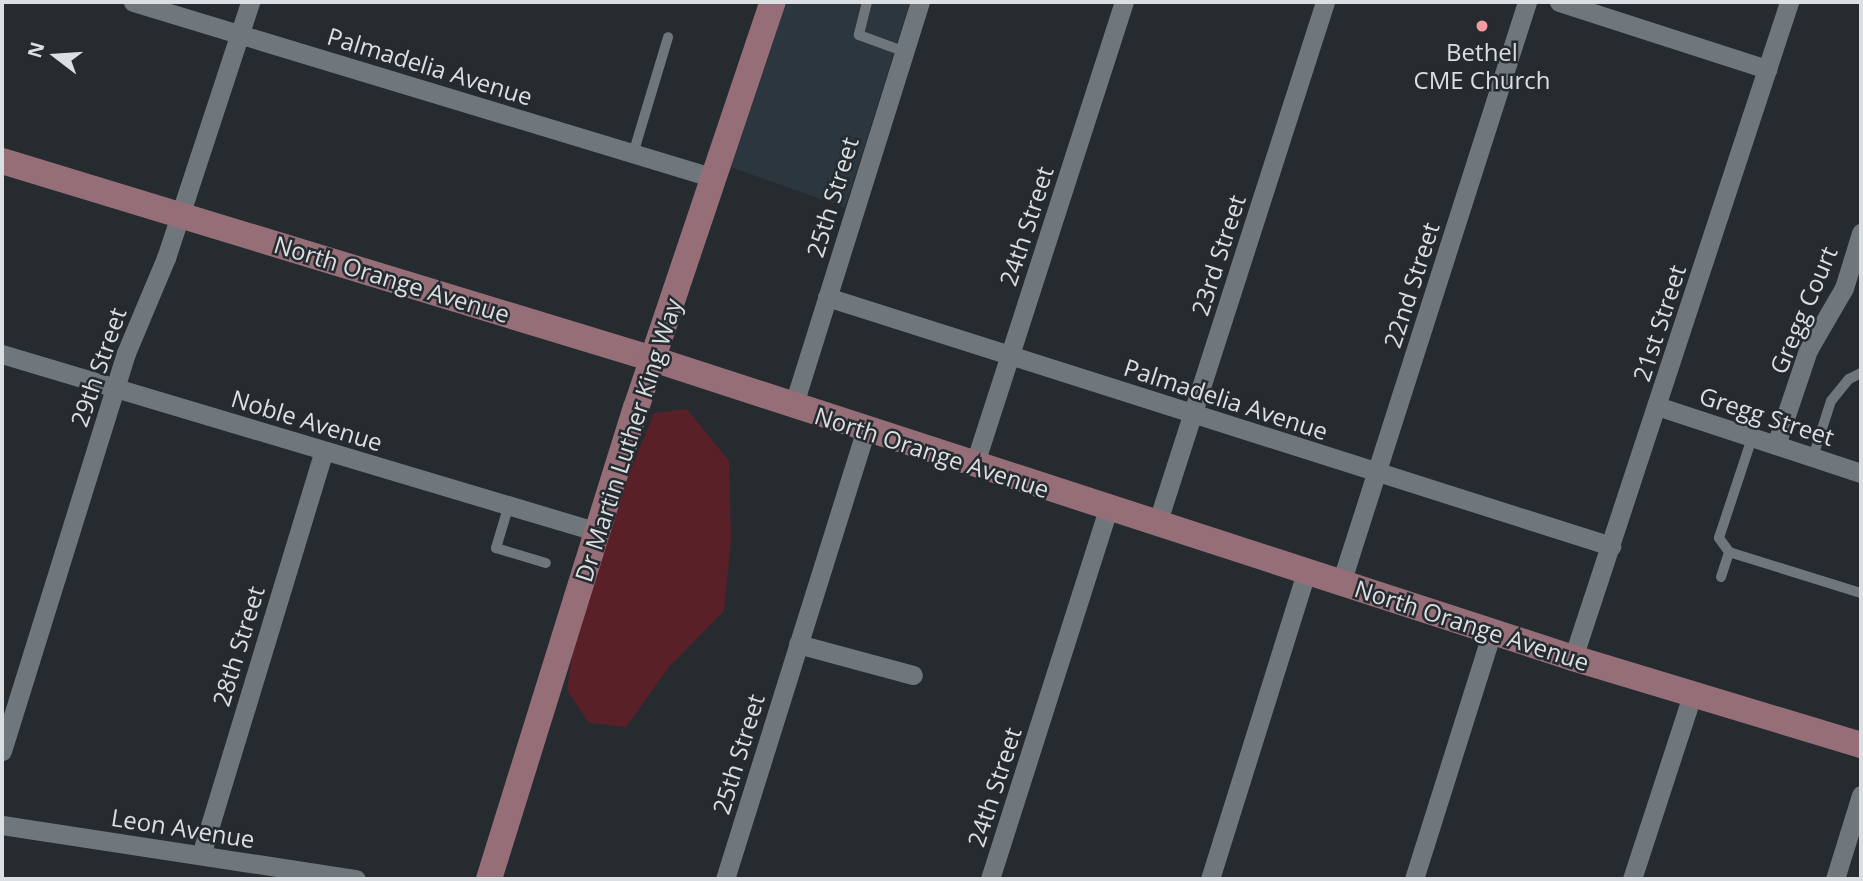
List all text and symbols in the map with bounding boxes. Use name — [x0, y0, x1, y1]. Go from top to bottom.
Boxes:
marker: Bethel CME Church — [1474, 18, 1490, 34]
north arrow — [21, 21, 91, 91]
street label: Palmadelia Avenue — [324, 21, 536, 111]
place label: Bethel CME Church — [1414, 38, 1550, 94]
text: N — [21, 39, 51, 61]
street label: 25th Street — [800, 134, 864, 260]
street label: 24th Street — [993, 163, 1059, 289]
street label: 23rd Street — [1185, 191, 1251, 319]
street label: 22nd Street — [1377, 219, 1445, 351]
street label: North Orange Avenue — [271, 229, 513, 329]
street label: Gregg Court — [1763, 242, 1843, 378]
street label: 21st Street — [1627, 261, 1691, 385]
street label: Dr Martin Luther King Way — [569, 295, 687, 585]
street label: 29th Street — [64, 304, 132, 430]
street label: Palmadelia Avenue — [1120, 352, 1332, 446]
street label: Gregg Street — [1696, 381, 1838, 451]
street label: Noble Avenue — [228, 383, 386, 457]
street label: North Orange Avenue — [811, 401, 1053, 503]
street label: North Orange Avenue — [1351, 574, 1593, 676]
street label: 28th Street — [206, 583, 270, 709]
street label: 25th Street — [706, 691, 770, 817]
street label: 24th Street — [961, 724, 1027, 850]
street label: Leon Avenue — [109, 802, 257, 854]

